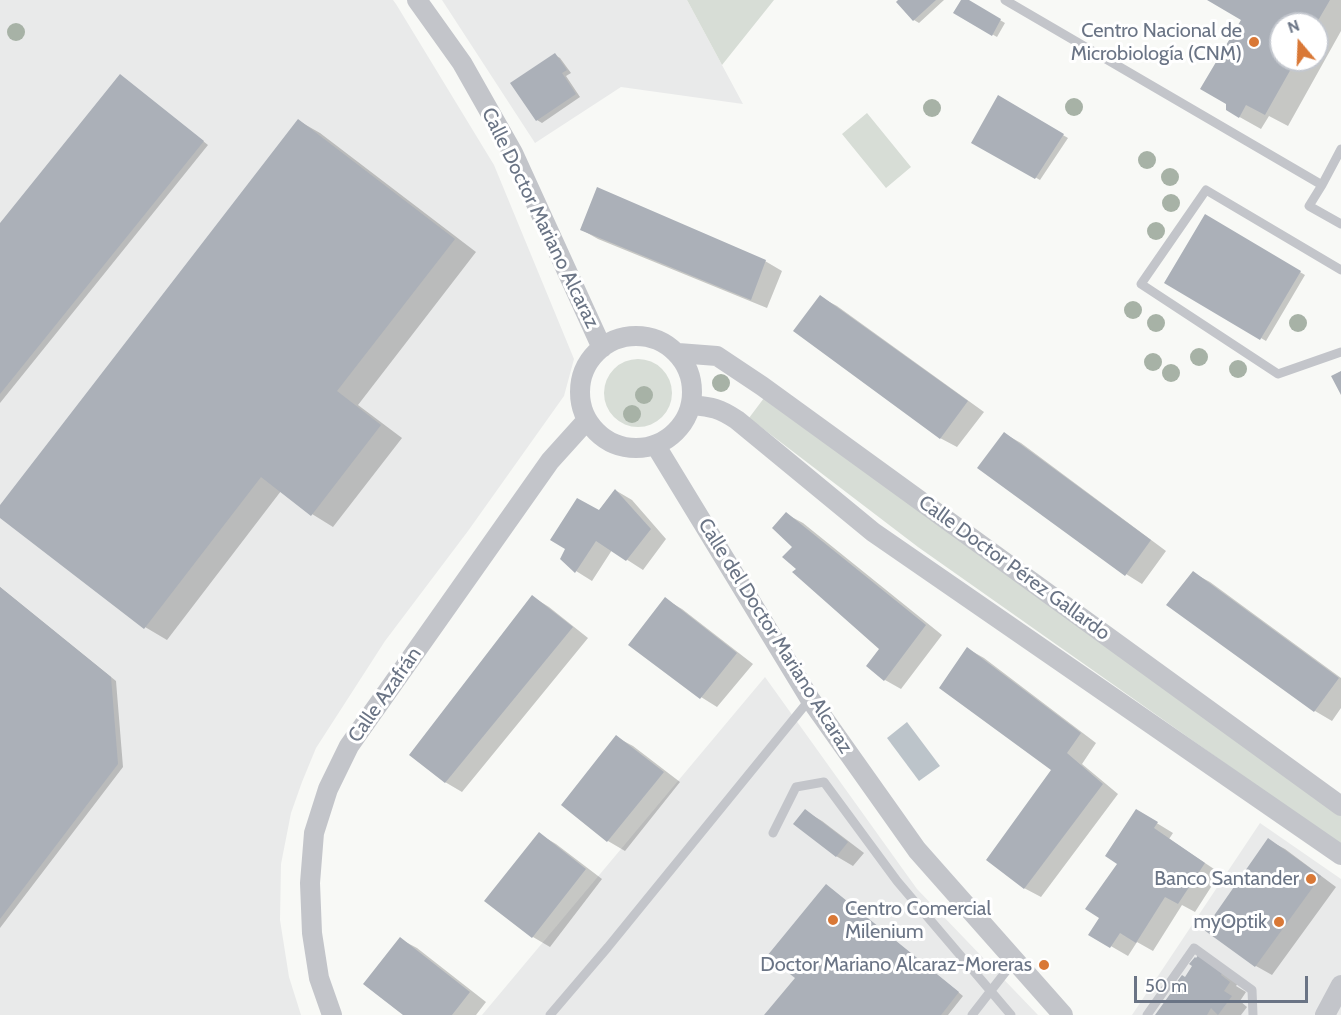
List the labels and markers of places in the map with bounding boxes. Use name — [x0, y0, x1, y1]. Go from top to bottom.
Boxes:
place label: Centro Nacional de Microbiología (CNM) — [1071, 19, 1242, 66]
marker: Centro Nacional de Microbiología (CNM) — [1247, 35, 1261, 49]
place label: Banco Santander — [1154, 867, 1299, 891]
marker: Banco Santander — [1304, 872, 1318, 886]
place label: Centro Comercial Milenium — [845, 897, 991, 944]
place label: myOptik — [1193, 910, 1267, 934]
marker: Centro Comercial Milenium — [826, 913, 840, 927]
marker: myOptik — [1272, 915, 1286, 929]
place label: Doctor Mariano Alcaraz-Moreras — [760, 953, 1032, 977]
marker: Doctor Mariano Alcaraz-Moreras — [1037, 958, 1051, 972]

